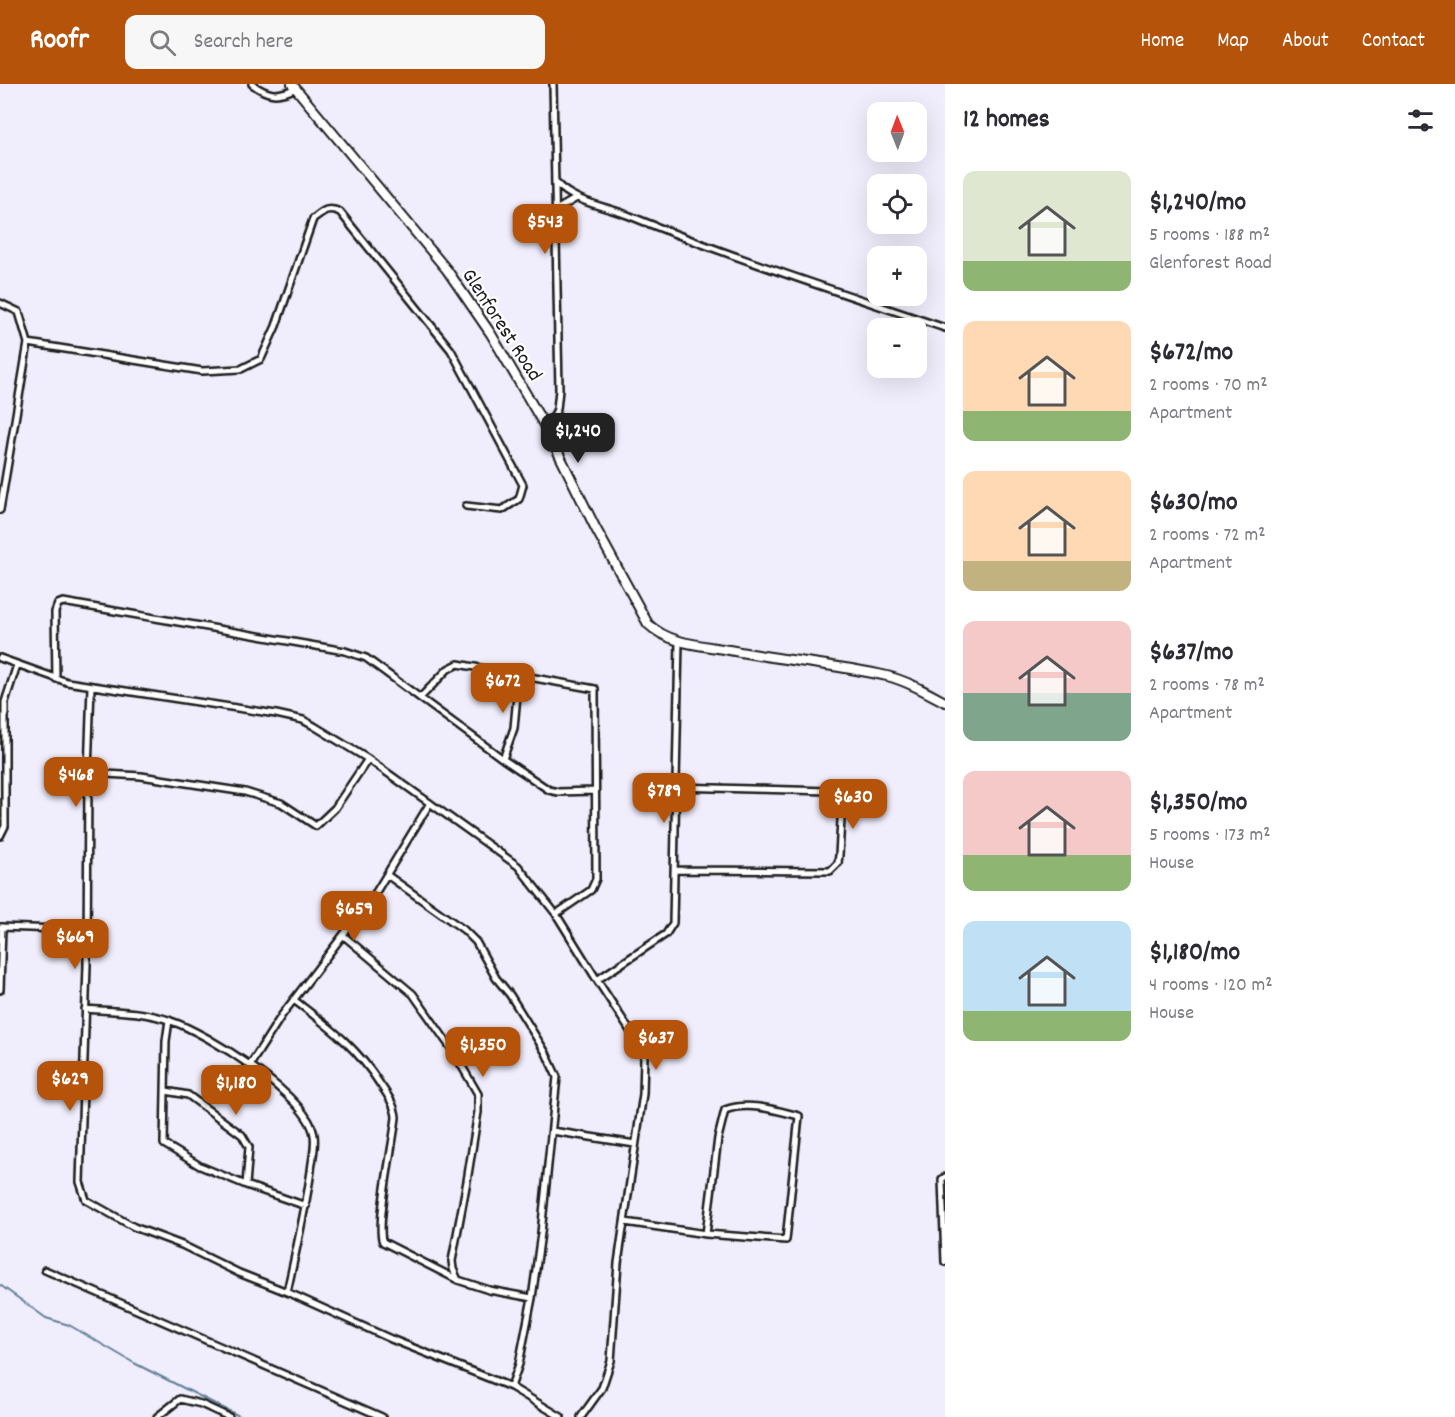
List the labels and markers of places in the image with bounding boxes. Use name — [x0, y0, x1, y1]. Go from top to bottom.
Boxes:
pin: $543 — [509, 204, 581, 255]
pin: $1,240 — [529, 413, 627, 464]
pin: $672 — [467, 663, 539, 714]
pin: $468 — [40, 757, 112, 808]
pin: $789 — [628, 773, 700, 824]
pin: $630 — [817, 779, 889, 830]
pin: $659 — [318, 891, 390, 942]
pin: $669 — [39, 919, 111, 970]
pin: $637 — [620, 1020, 692, 1071]
pin: $1,350 — [434, 1027, 532, 1078]
pin: $629 — [34, 1061, 106, 1112]
pin: $1,180 — [187, 1065, 285, 1116]

